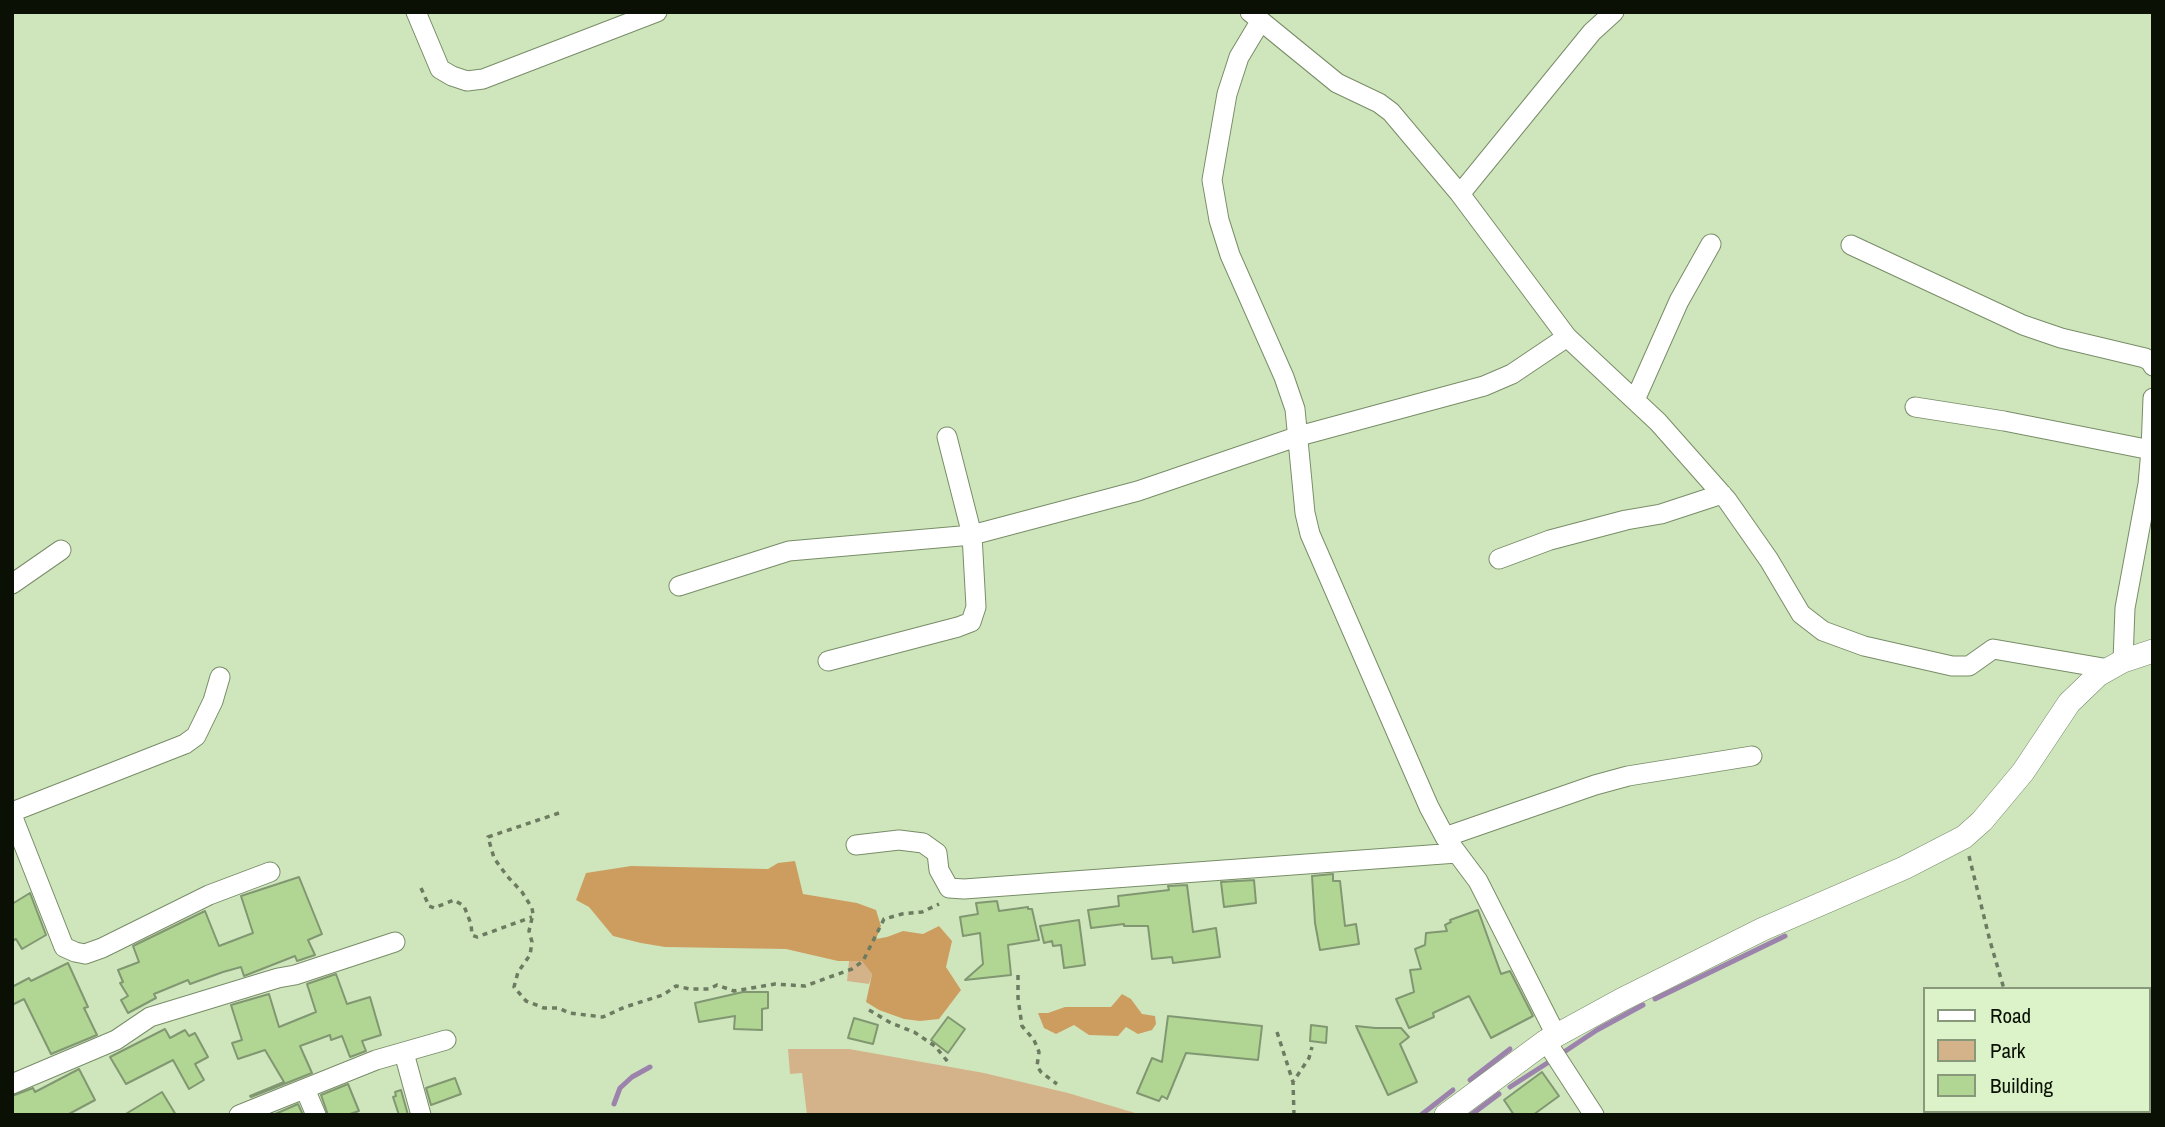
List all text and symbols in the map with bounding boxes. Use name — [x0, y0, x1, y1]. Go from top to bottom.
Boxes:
legend — [1924, 987, 2151, 1113]
text: Road — [1990, 1001, 2031, 1030]
text: Park — [1990, 1036, 2025, 1065]
text: Building — [1990, 1071, 2053, 1100]

